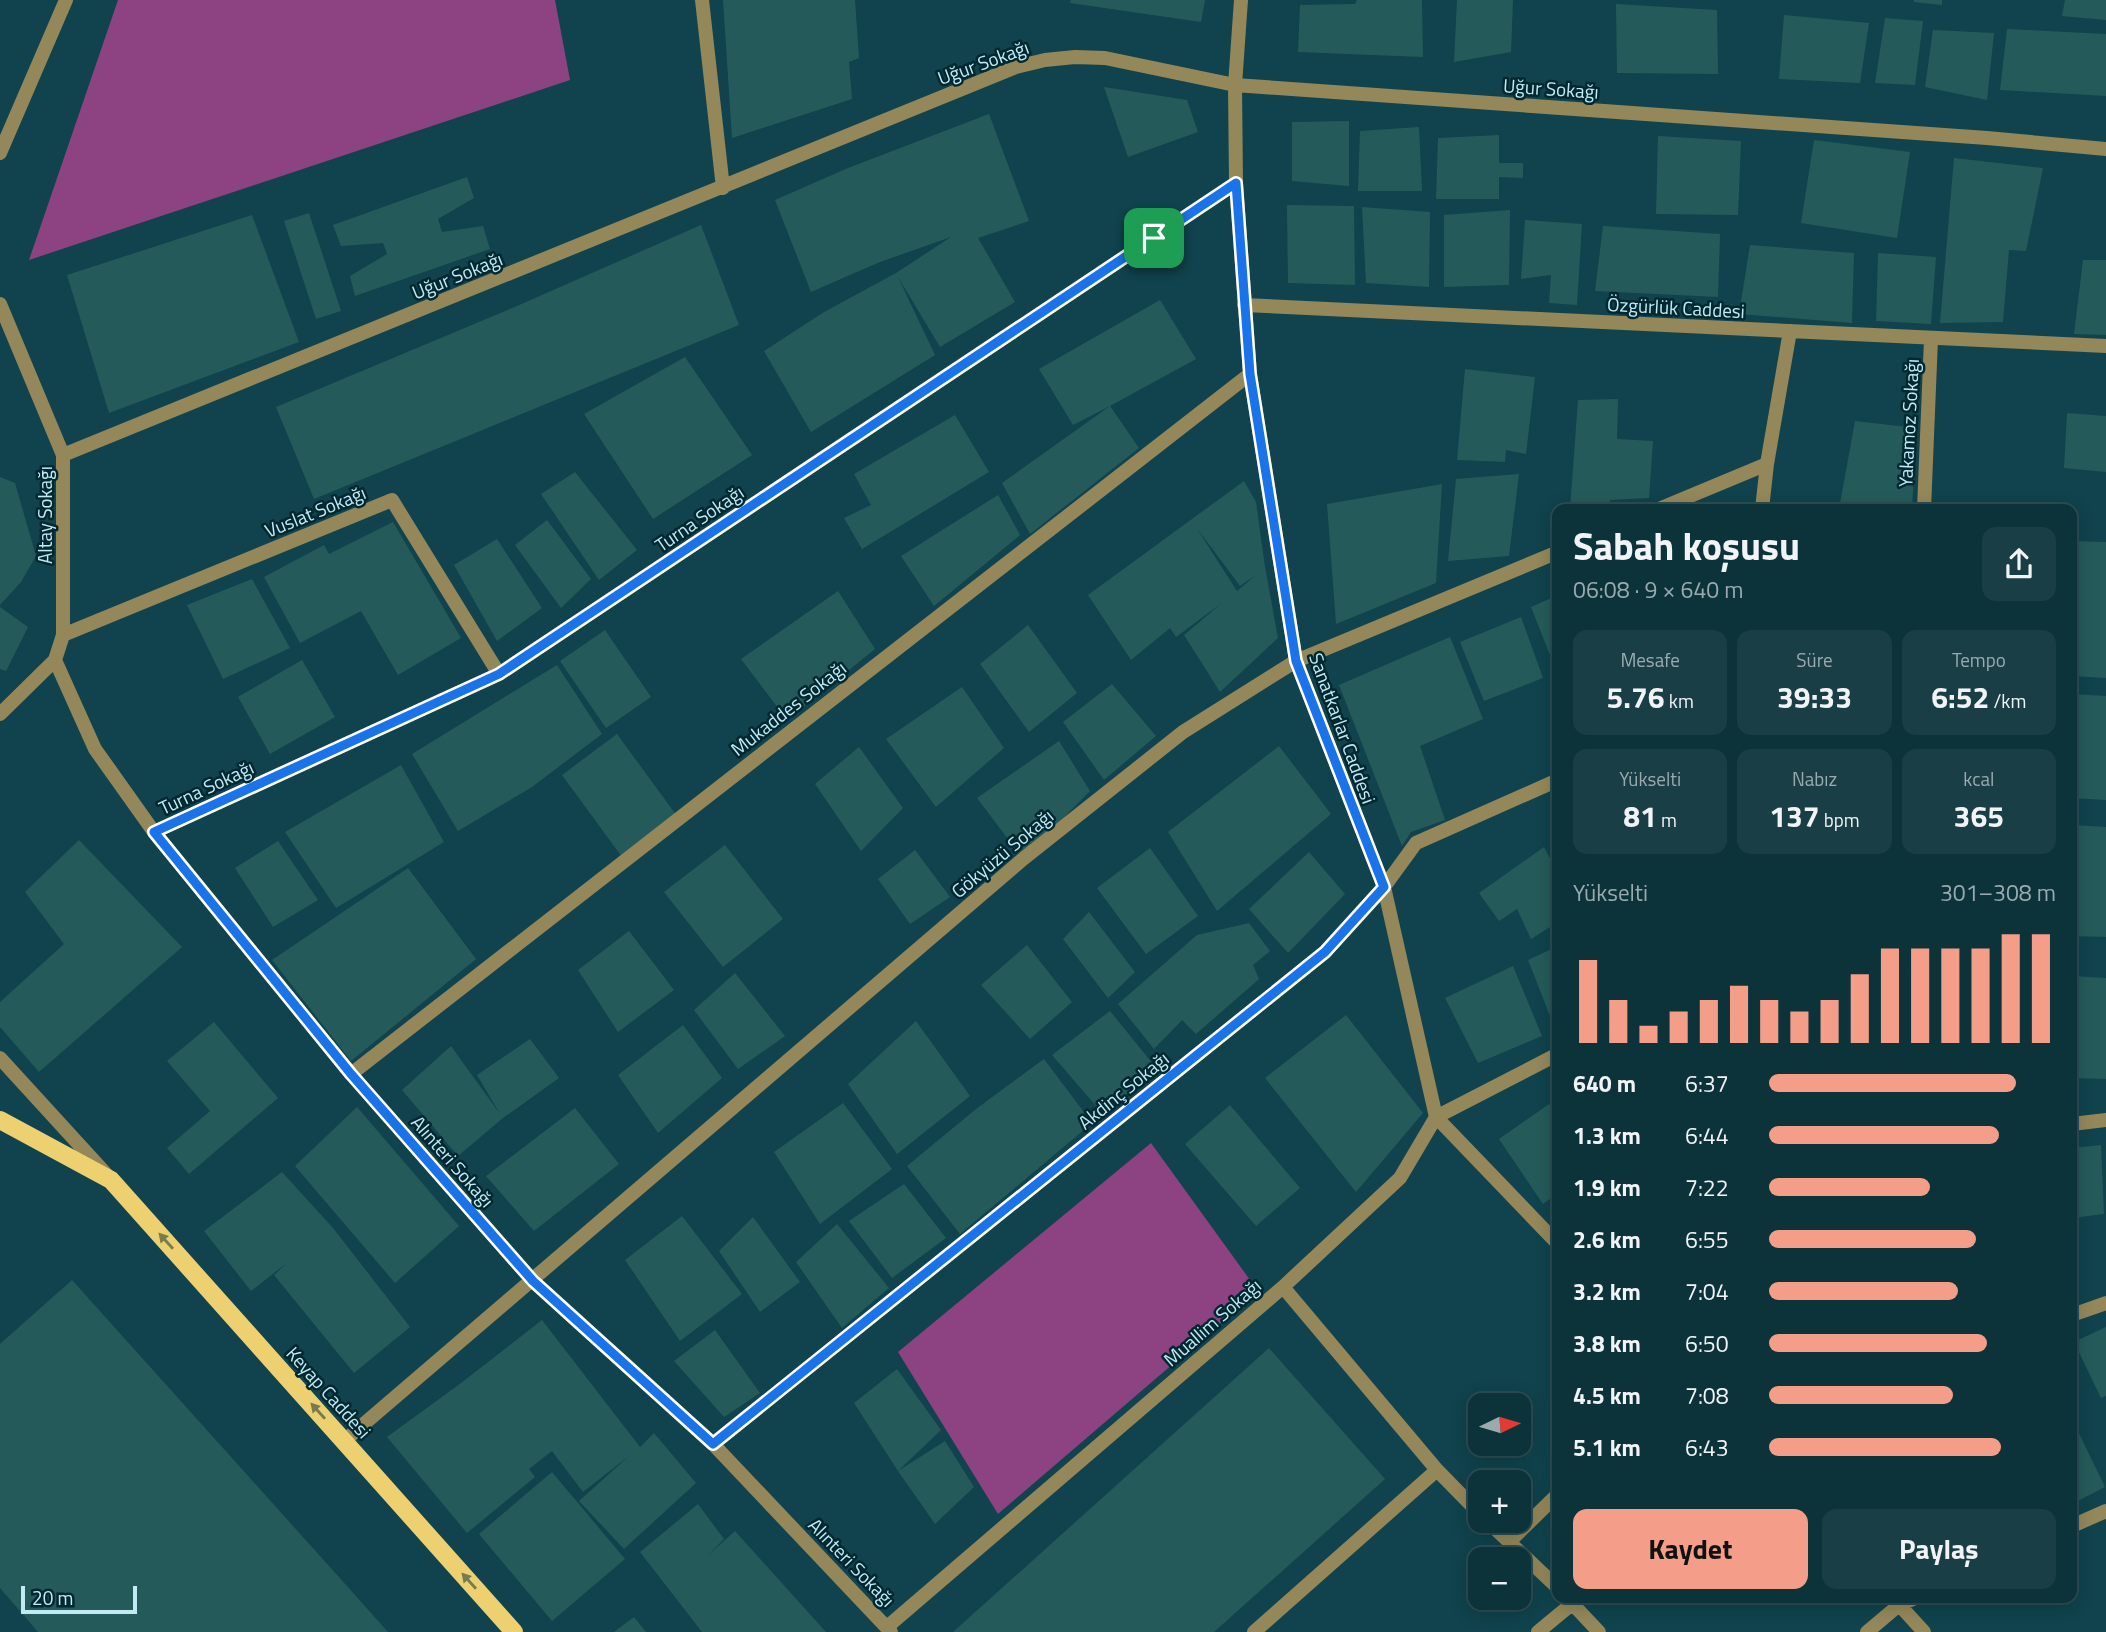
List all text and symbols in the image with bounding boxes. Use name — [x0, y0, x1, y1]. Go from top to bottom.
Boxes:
street label: Uğur Sokağı — [933, 32, 1033, 92]
street label: Uğur Sokağı — [1502, 70, 1600, 106]
pin — [1124, 208, 1184, 268]
icon: arrive — [1135, 219, 1173, 257]
street label: Uğur Sokağı — [407, 244, 507, 306]
street label: Özgürlük Caddesi — [1606, 289, 1746, 325]
street label: Yakamoz Sokağı — [1890, 358, 1926, 488]
street label: Altay Sokağı — [30, 466, 59, 564]
street label: Vuslat Sokağı — [260, 477, 370, 545]
street label: Turna Sokağı — [649, 478, 749, 558]
text: Sabah koşusu — [1573, 517, 1800, 575]
button: share — [1982, 527, 2056, 601]
text: 06:08 · 9 × 640 m — [1573, 572, 1743, 607]
text: Mesafe — [1620, 645, 1680, 674]
text: Süre — [1796, 645, 1833, 674]
text: Tempo — [1952, 645, 2006, 674]
street label: Sanatkarlar Caddesi — [1302, 649, 1384, 807]
street label: Mukaddes Sokağı — [724, 653, 852, 763]
text: 5.76 — [1607, 674, 1665, 720]
text: 39:33 — [1777, 674, 1852, 720]
text: 6:52 — [1931, 674, 1989, 720]
text: km — [1665, 686, 1694, 715]
text: /km — [1989, 686, 2026, 715]
street label: Turna Sokağı — [154, 752, 258, 822]
text: Yükselti — [1619, 764, 1681, 793]
text: Nabız — [1792, 764, 1837, 793]
text: kcal — [1963, 764, 1994, 793]
text: 81 — [1623, 793, 1657, 839]
text: 137 — [1769, 793, 1820, 839]
text: 365 — [1954, 793, 2004, 839]
street label: Gökyüzü Sokağı — [944, 801, 1060, 905]
text: m — [1657, 805, 1677, 834]
text: bpm — [1820, 805, 1860, 834]
text: Yükselti — [1573, 875, 1648, 910]
text: 301–308 m — [1940, 875, 2056, 910]
street label: Akdinç Sokağı — [1071, 1044, 1175, 1136]
text: 640 m — [1573, 1066, 1636, 1101]
text: 6:37 — [1685, 1066, 1729, 1101]
street label: Alınteri Sokağı — [405, 1108, 501, 1214]
text: 1.3 km — [1573, 1118, 1641, 1153]
text: 6:44 — [1685, 1118, 1729, 1153]
text: 1.9 km — [1573, 1170, 1641, 1205]
text: 7:22 — [1685, 1170, 1729, 1205]
text: 2.6 km — [1573, 1222, 1641, 1257]
text: 6:55 — [1685, 1222, 1729, 1257]
one-way arrow — [159, 1233, 174, 1250]
street label: Muallim Sokağı — [1157, 1271, 1267, 1373]
text: 3.2 km — [1573, 1274, 1641, 1309]
text: 7:04 — [1685, 1274, 1729, 1309]
text: 3.8 km — [1573, 1326, 1641, 1361]
text: 6:50 — [1685, 1326, 1729, 1361]
street label: Keyap Caddesi — [280, 1339, 378, 1445]
text: 4.5 km — [1573, 1378, 1641, 1413]
text: 7:08 — [1685, 1378, 1729, 1413]
north arrow — [1468, 1393, 1531, 1456]
map controls — [1468, 1393, 1531, 1610]
one-way arrow — [310, 1403, 326, 1420]
text: 5.1 km — [1573, 1430, 1641, 1465]
text: 6:43 — [1685, 1430, 1729, 1465]
button: + — [1468, 1470, 1531, 1533]
button: Kaydet — [1573, 1509, 1808, 1589]
button: Paylaş — [1822, 1509, 2056, 1589]
street label: Alınteri Sokağı — [802, 1511, 902, 1613]
button: − — [1468, 1547, 1531, 1610]
one-way arrow — [461, 1572, 477, 1590]
scale bar — [21, 1583, 136, 1615]
text: 20 m — [32, 1583, 73, 1612]

